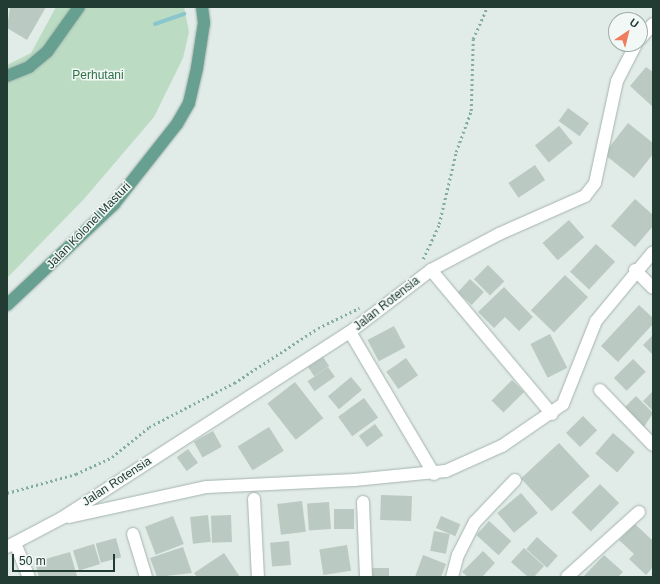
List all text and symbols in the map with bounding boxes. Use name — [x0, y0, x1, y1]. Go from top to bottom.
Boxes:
north arrow — [608, 12, 648, 52]
text: U — [628, 16, 641, 30]
park label: Perhutani — [72, 69, 124, 83]
street label: Jalan Kolonel Masturi — [44, 180, 134, 272]
street label: Jalan Rotensia — [351, 274, 423, 334]
street label: Jalan Rotensia — [80, 454, 154, 510]
scale bar — [14, 546, 117, 572]
text: 50 m — [19, 554, 46, 568]

